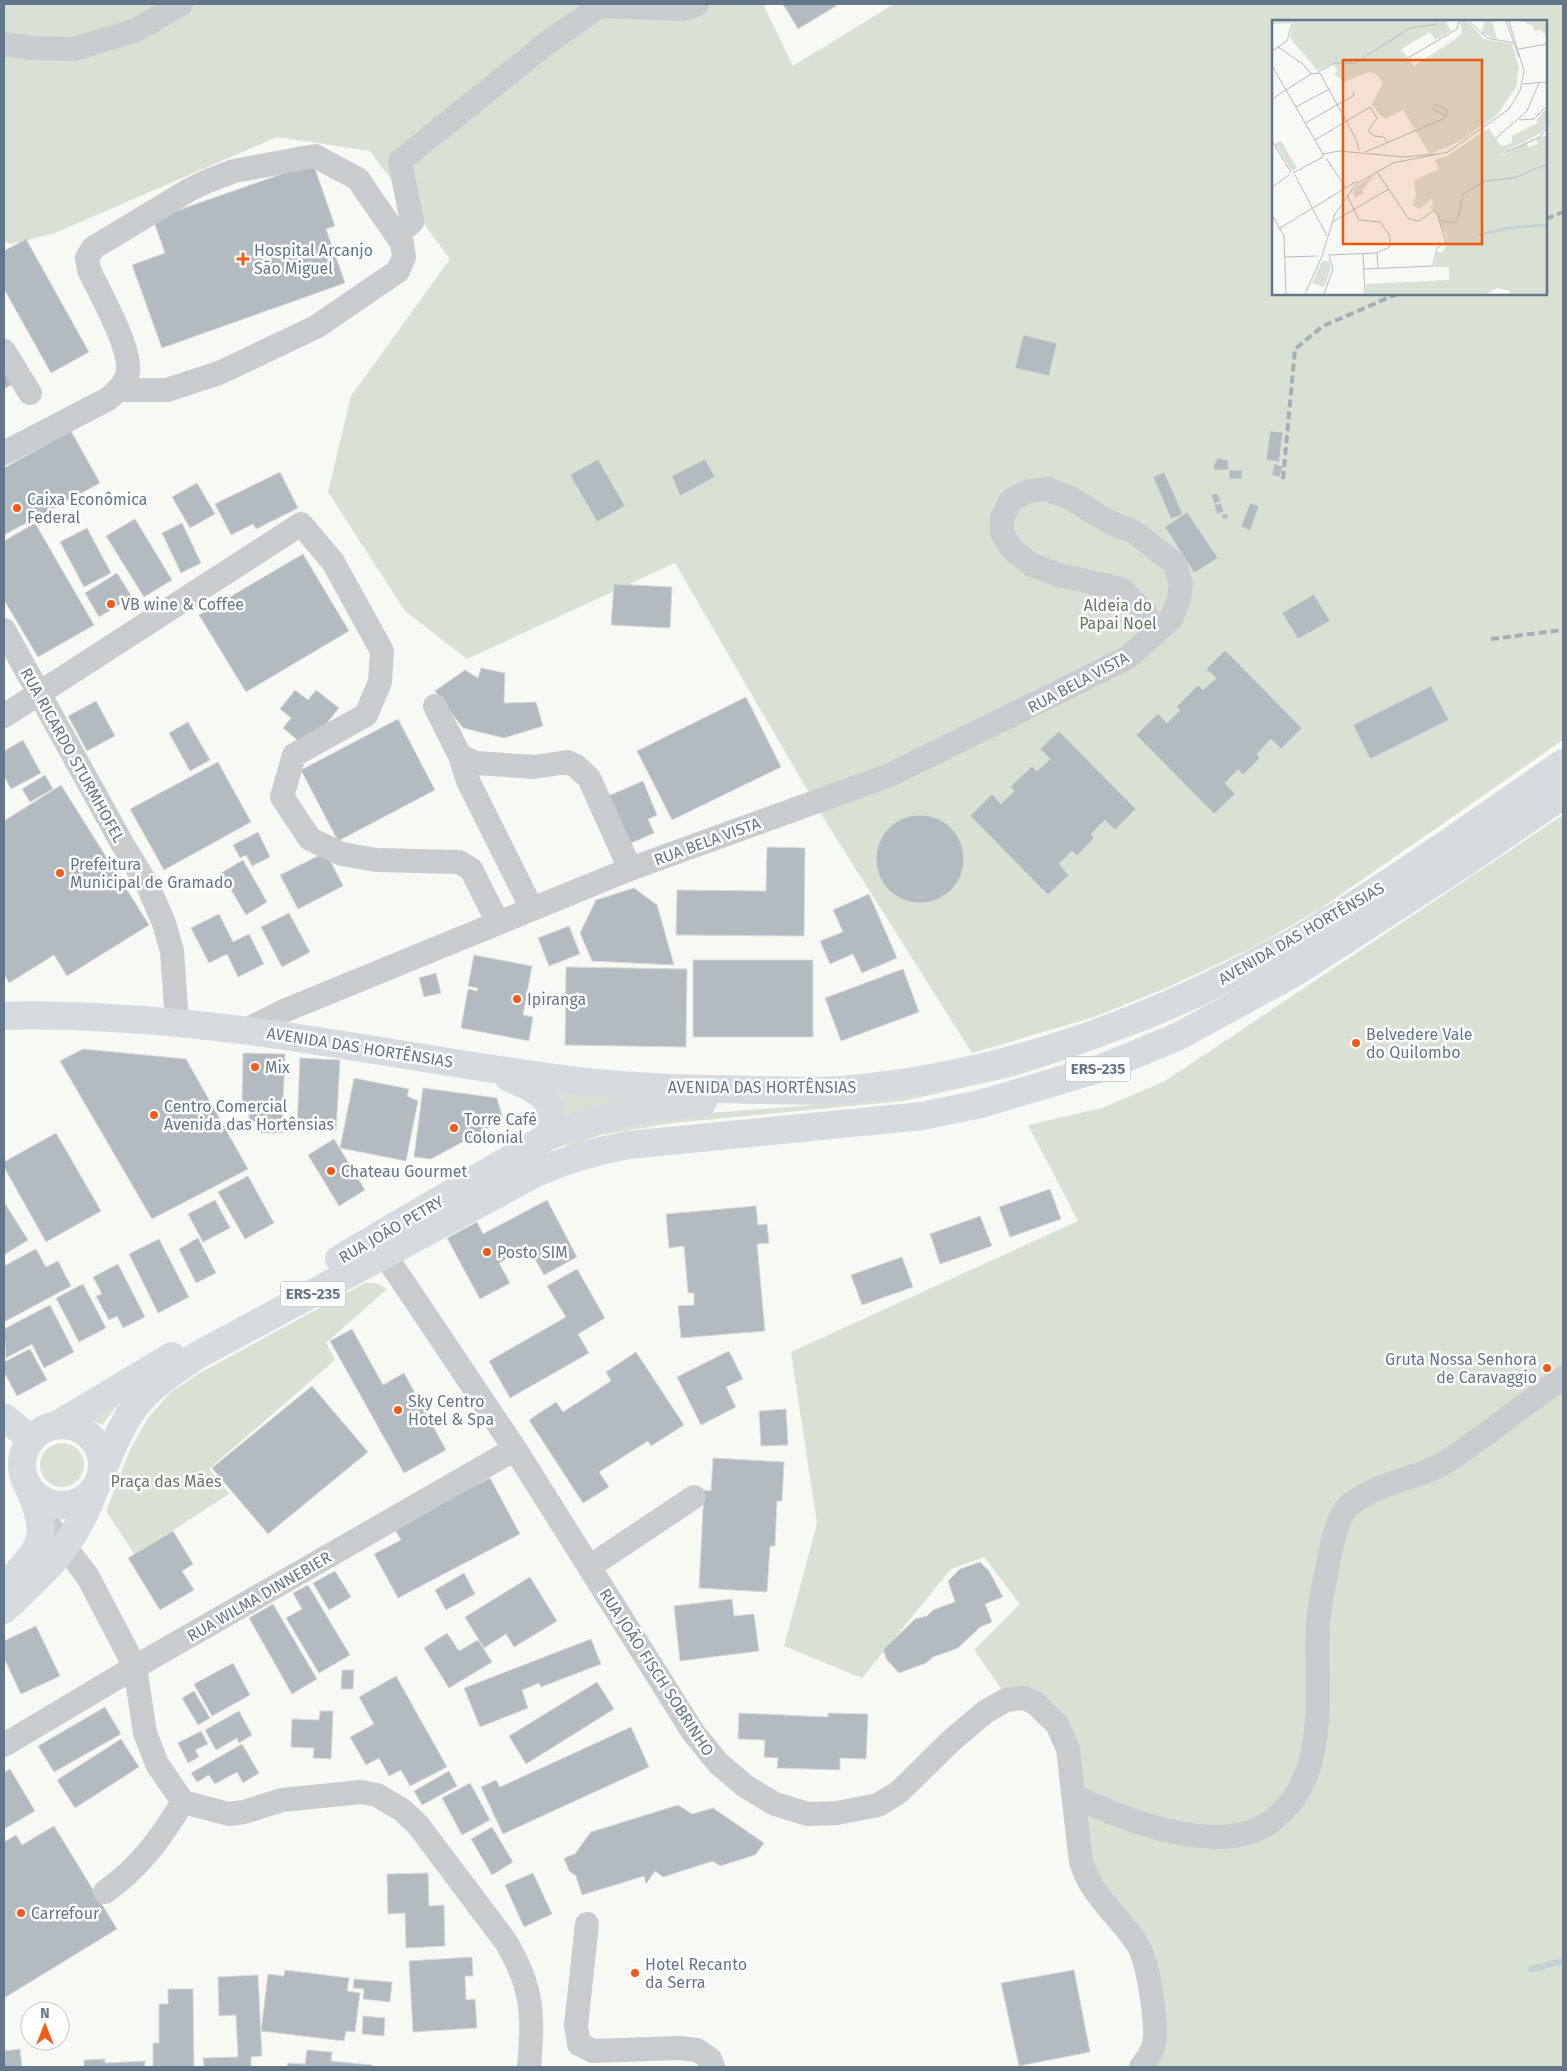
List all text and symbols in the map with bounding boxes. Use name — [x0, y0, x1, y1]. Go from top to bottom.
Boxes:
inset map — [1272, 20, 1547, 295]
place label: Hospital Arcanjo São Miguel — [254, 241, 373, 278]
marker: Hospital Arcanjo São Miguel — [236, 252, 250, 266]
place label: Caixa Econômica Federal — [27, 490, 148, 527]
marker: Caixa Econômica Federal — [11, 502, 23, 514]
place label: VB wine & Coffee — [121, 595, 244, 614]
park label: Aldeia do Papai Noel — [1079, 596, 1157, 633]
marker: VB wine & Coffee — [105, 598, 117, 610]
street label: RUA BELA VISTA — [1024, 647, 1133, 717]
street label: RUA RICARDO STURMHOFEL — [17, 665, 129, 846]
street label: RUA BELA VISTA — [651, 813, 764, 869]
place label: Prefeitura Municipal de Gramado — [70, 855, 233, 892]
marker: Prefeitura Municipal de Gramado — [54, 867, 66, 879]
street label: AVENIDA DAS HORTÊNSIAS — [1214, 877, 1388, 989]
place label: Ipiranga — [527, 990, 586, 1009]
marker: Ipiranga — [511, 993, 523, 1005]
street label: AVENIDA DAS HORTÊNSIAS — [265, 1022, 455, 1072]
place label: Belvedere Vale do Quilombo — [1366, 1025, 1473, 1062]
marker: Belvedere Vale do Quilombo — [1350, 1037, 1362, 1049]
road number: ERS-235 — [1066, 1056, 1130, 1082]
place label: Mix — [265, 1058, 290, 1077]
marker: Mix — [249, 1061, 261, 1073]
street label: AVENIDA DAS HORTÊNSIAS — [668, 1077, 856, 1097]
place label: Centro Comercial Avenida das Hortênsias — [164, 1097, 334, 1134]
marker: Centro Comercial Avenida das Hortênsias — [148, 1109, 160, 1121]
place label: Torre Café Colonial — [464, 1110, 537, 1147]
marker: Torre Café Colonial — [448, 1122, 460, 1134]
place label: Chateau Gourmet — [341, 1162, 468, 1181]
marker: Chateau Gourmet — [325, 1165, 337, 1177]
street label: RUA JOÃO PETRY — [336, 1192, 447, 1267]
place label: Posto SIM — [497, 1243, 568, 1262]
marker: Posto SIM — [481, 1246, 493, 1258]
road number: ERS-235 — [280, 1282, 346, 1306]
place label: Gruta Nossa Senhora de Caravaggio — [1385, 1350, 1537, 1387]
marker: Gruta Nossa Senhora de Caravaggio — [1541, 1362, 1553, 1374]
place label: Sky Centro Hotel & Spa — [408, 1392, 494, 1429]
marker: Sky Centro Hotel & Spa — [392, 1404, 404, 1416]
park label: Praça das Mães — [111, 1472, 221, 1492]
street label: RUA WILMA DINNEBIER — [184, 1547, 335, 1645]
street label: RUA JOÃO FISCH SOBRINHO — [595, 1585, 718, 1760]
place label: Carrefour — [31, 1904, 100, 1923]
marker: Carrefour — [15, 1907, 27, 1919]
place label: Hotel Recanto da Serra — [645, 1955, 747, 1992]
marker: Hotel Recanto da Serra — [629, 1967, 641, 1979]
north arrow — [20, 2001, 70, 2051]
text: N — [40, 2005, 50, 2022]

